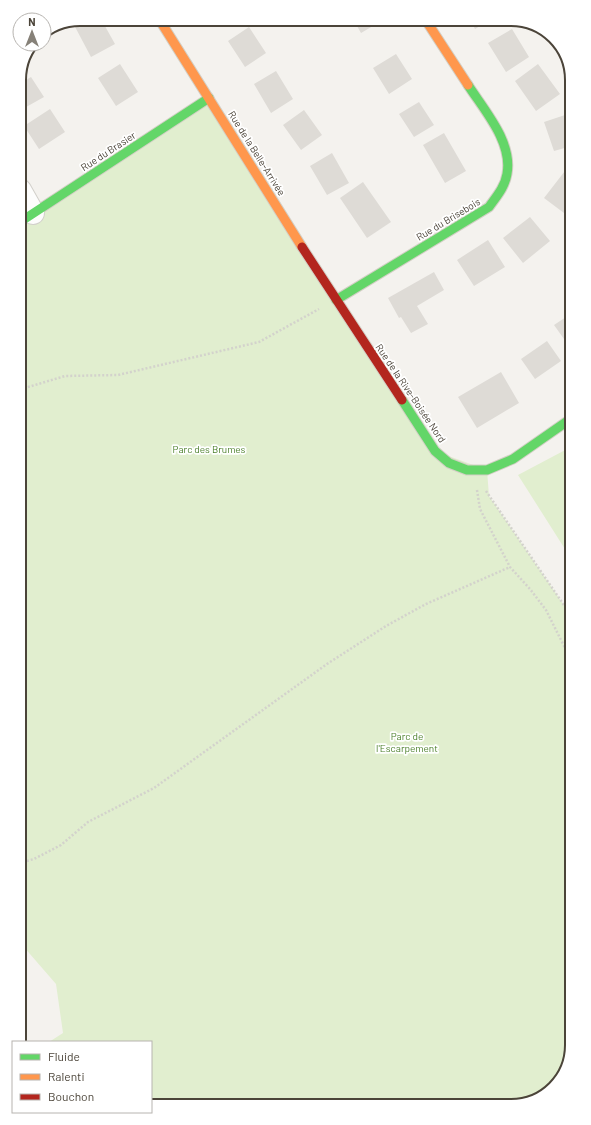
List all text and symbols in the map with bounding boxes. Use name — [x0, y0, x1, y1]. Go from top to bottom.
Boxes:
north arrow — [12, 12, 52, 52]
text: N — [28, 15, 36, 28]
street label: Rue de la Belle-Arrivée — [226, 108, 288, 198]
street label: Rue du Brasier — [78, 129, 138, 173]
street label: Rue du Brisebois — [414, 195, 482, 243]
street label: Rue de la Rive-Boisée Nord — [373, 341, 449, 445]
park label: Parc des Brumes — [173, 443, 246, 455]
park label: Parc de l'Escarpement — [376, 730, 438, 754]
legend — [12, 1041, 152, 1113]
text: Fluide — [48, 1049, 80, 1063]
text: Ralenti — [48, 1069, 85, 1083]
text: Bouchon — [48, 1089, 94, 1103]

